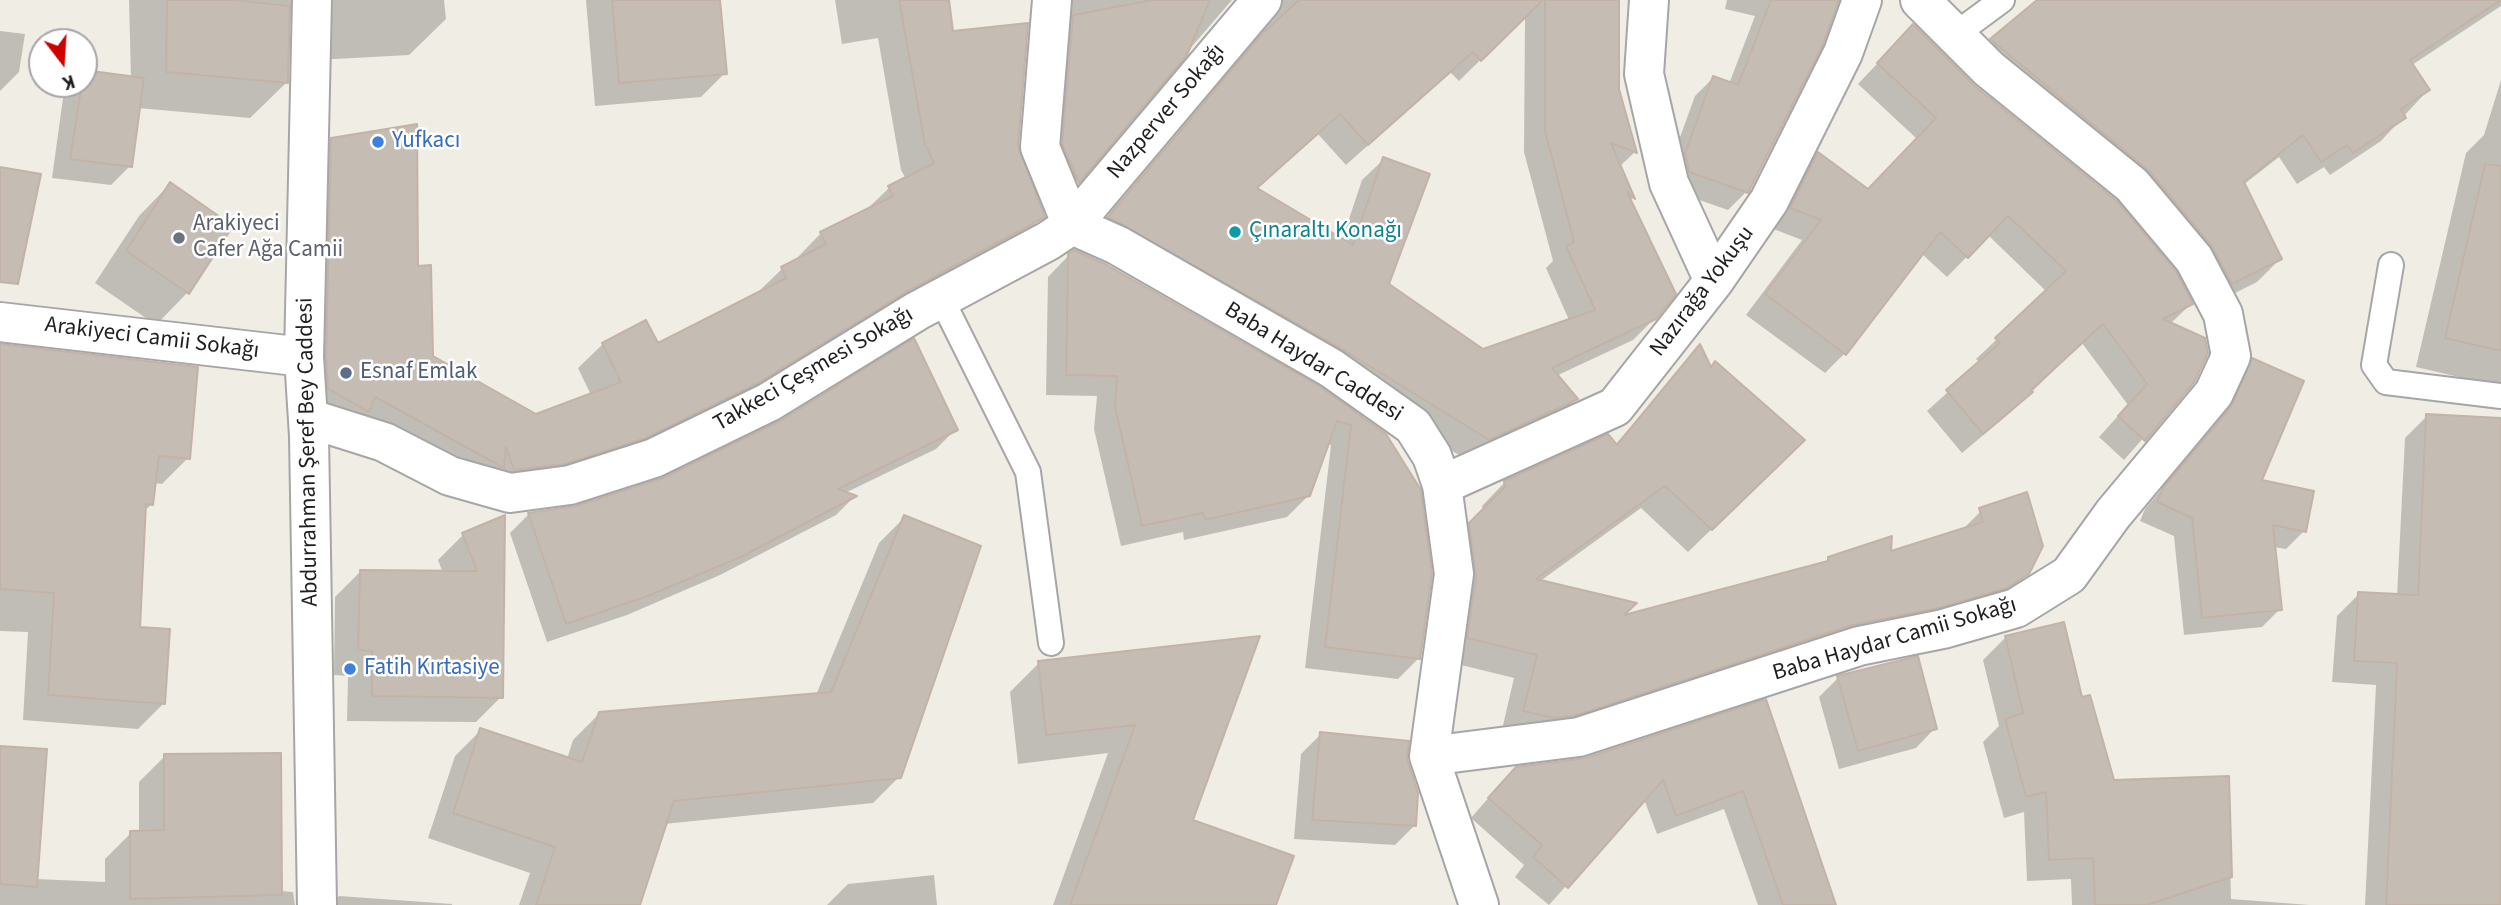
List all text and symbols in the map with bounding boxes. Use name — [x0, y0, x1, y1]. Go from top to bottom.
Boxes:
north arrow — [28, 28, 98, 98]
street label: Nazperver Sokağı — [1102, 39, 1232, 185]
text: K — [59, 67, 78, 96]
place label: Yufkacı — [392, 128, 460, 156]
marker: Yufkacı — [370, 134, 386, 150]
place label: Arakiyeci Cafer Ağa Camii — [193, 211, 343, 265]
place label: Çınaraltı Konağı — [1249, 218, 1402, 246]
street label: Nazırağa Yokuşu — [1645, 221, 1761, 363]
marker: Çınaraltı Konağı — [1227, 224, 1243, 240]
marker: Arakiyeci Cafer Ağa Camii — [171, 230, 187, 246]
street label: Abdurrahman Şeref Bey Caddesi — [293, 297, 325, 607]
street label: Baba Haydar Caddesi — [1219, 297, 1407, 429]
street label: Takkeci Çeşmesi Sokağı — [709, 302, 919, 438]
street label: Arakiyeci Camii Sokağı — [43, 312, 261, 366]
place label: Esnaf Emlak — [360, 359, 477, 387]
marker: Esnaf Emlak — [338, 365, 354, 381]
street label: Baba Haydar Camii Sokağı — [1770, 592, 2020, 688]
place label: Fatih Kırtasiye — [364, 655, 500, 683]
marker: Fatih Kırtasiye — [342, 661, 358, 677]

